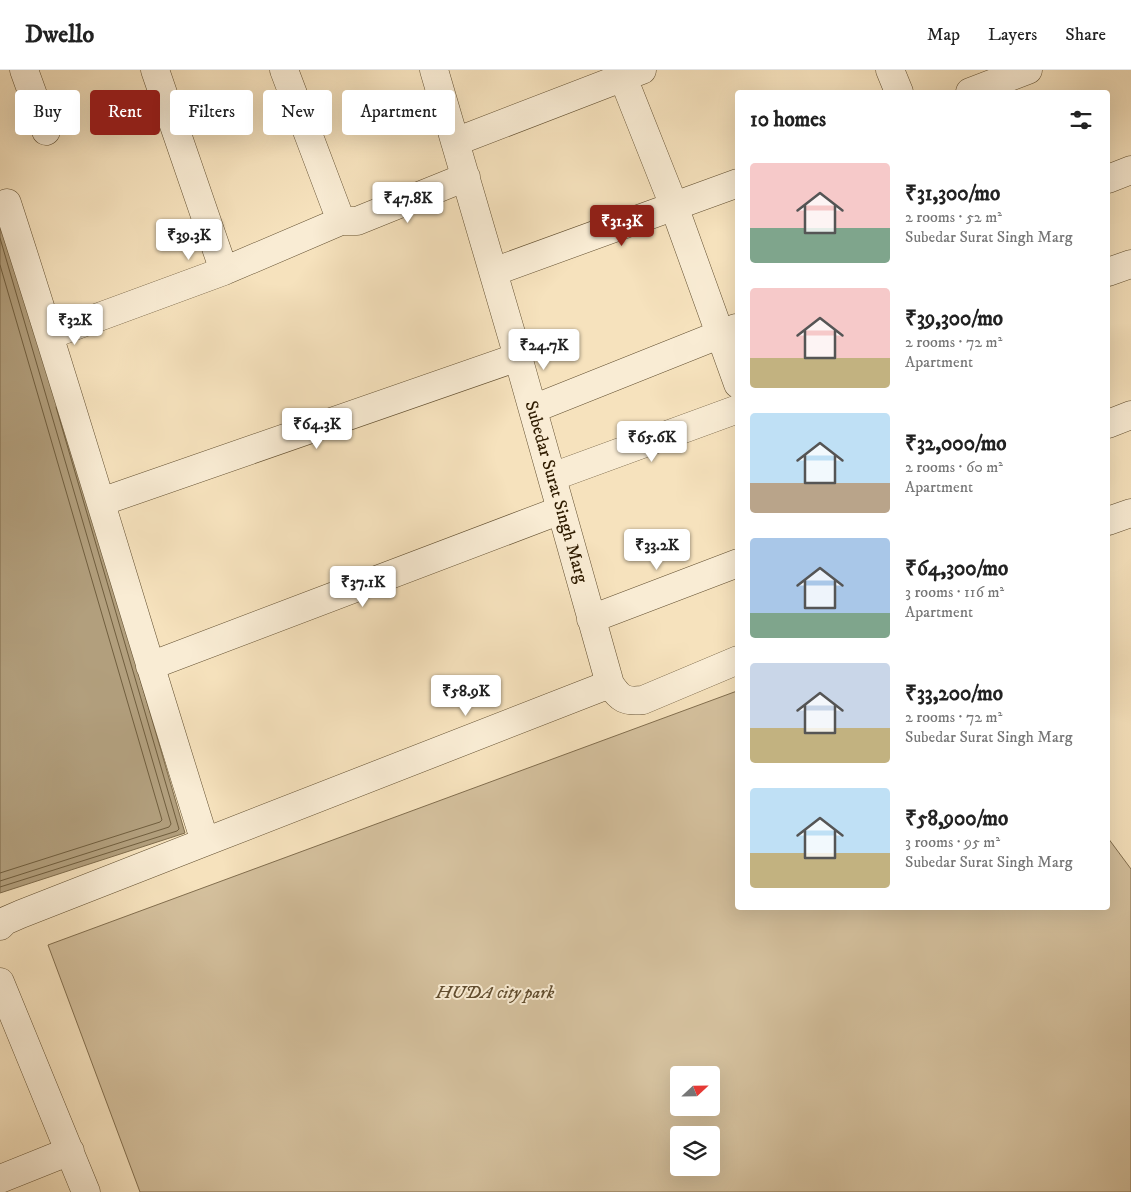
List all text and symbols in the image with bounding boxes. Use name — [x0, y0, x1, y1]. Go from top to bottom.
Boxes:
text: Dwello — [25, 20, 94, 50]
text: Map — [927, 24, 960, 46]
text: Layers — [988, 24, 1037, 46]
text: Share — [1065, 24, 1106, 46]
chip: Buy — [15, 90, 80, 135]
chip: Rent — [90, 90, 160, 135]
chip: Filters — [170, 90, 253, 135]
chip: New — [263, 90, 332, 135]
chip: Apartment — [342, 90, 455, 135]
icon: filters — [1067, 106, 1095, 134]
text: 10 homes — [750, 107, 826, 133]
text: ₹31,300/mo — [905, 181, 1000, 207]
pin: ₹47.8K — [367, 182, 449, 224]
icon: home — [790, 183, 850, 243]
text: ₹47.8K — [383, 188, 433, 208]
pin: ₹31.3K — [581, 204, 663, 247]
text: 2 rooms · 52 m² — [905, 207, 1002, 227]
text: ₹31.3K — [601, 211, 643, 231]
pin: ₹39.3K — [148, 218, 230, 261]
text: ₹39.3K — [167, 225, 211, 245]
text: Subedar Surat Singh Marg — [905, 227, 1072, 247]
pin: ₹32K — [45, 304, 105, 346]
text: ₹39,300/mo — [905, 306, 1003, 332]
icon: home — [790, 308, 850, 368]
text: ₹32K — [58, 310, 92, 330]
pin: ₹24.7K — [503, 328, 585, 371]
text: 2 rooms · 72 m² — [905, 332, 1002, 352]
text: ₹24.7K — [519, 335, 569, 355]
text: Apartment — [905, 352, 973, 372]
street label: Subedar Surat Singh Marg — [519, 398, 593, 586]
pin: ₹64.3K — [276, 408, 358, 450]
text: ₹64.3K — [293, 414, 341, 434]
pin: ₹65.6K — [611, 420, 693, 463]
text: ₹65.6K — [628, 427, 676, 447]
text: ₹32,000/mo — [905, 431, 1007, 457]
icon: home — [790, 433, 850, 493]
text: 2 rooms · 60 m² — [905, 457, 1003, 477]
text: Apartment — [905, 477, 973, 497]
pin: ₹33.2K — [616, 528, 698, 571]
text: ₹33.2K — [635, 535, 679, 555]
text: ₹64,300/mo — [905, 556, 1008, 582]
icon: home — [790, 558, 850, 618]
pin: ₹37.1K — [322, 566, 404, 608]
text: ₹37.1K — [341, 572, 385, 592]
text: 3 rooms · 116 m² — [905, 582, 1004, 602]
text: Apartment — [905, 602, 973, 622]
pin: ₹58.9K — [425, 674, 507, 717]
text: ₹58.9K — [442, 681, 490, 701]
text: ₹33,200/mo — [905, 681, 1003, 707]
icon: home — [790, 683, 850, 743]
text: 2 rooms · 72 m² — [905, 707, 1002, 727]
text: Subedar Surat Singh Marg — [905, 727, 1072, 747]
text: ₹58,900/mo — [905, 806, 1008, 832]
icon: home — [790, 808, 850, 868]
text: 3 rooms · 95 m² — [905, 832, 1000, 852]
text: Subedar Surat Singh Marg — [905, 852, 1072, 872]
park label: HUDA city park — [435, 982, 555, 1004]
north arrow — [670, 1066, 720, 1116]
map controls — [670, 1066, 720, 1176]
button: layers — [670, 1126, 720, 1176]

